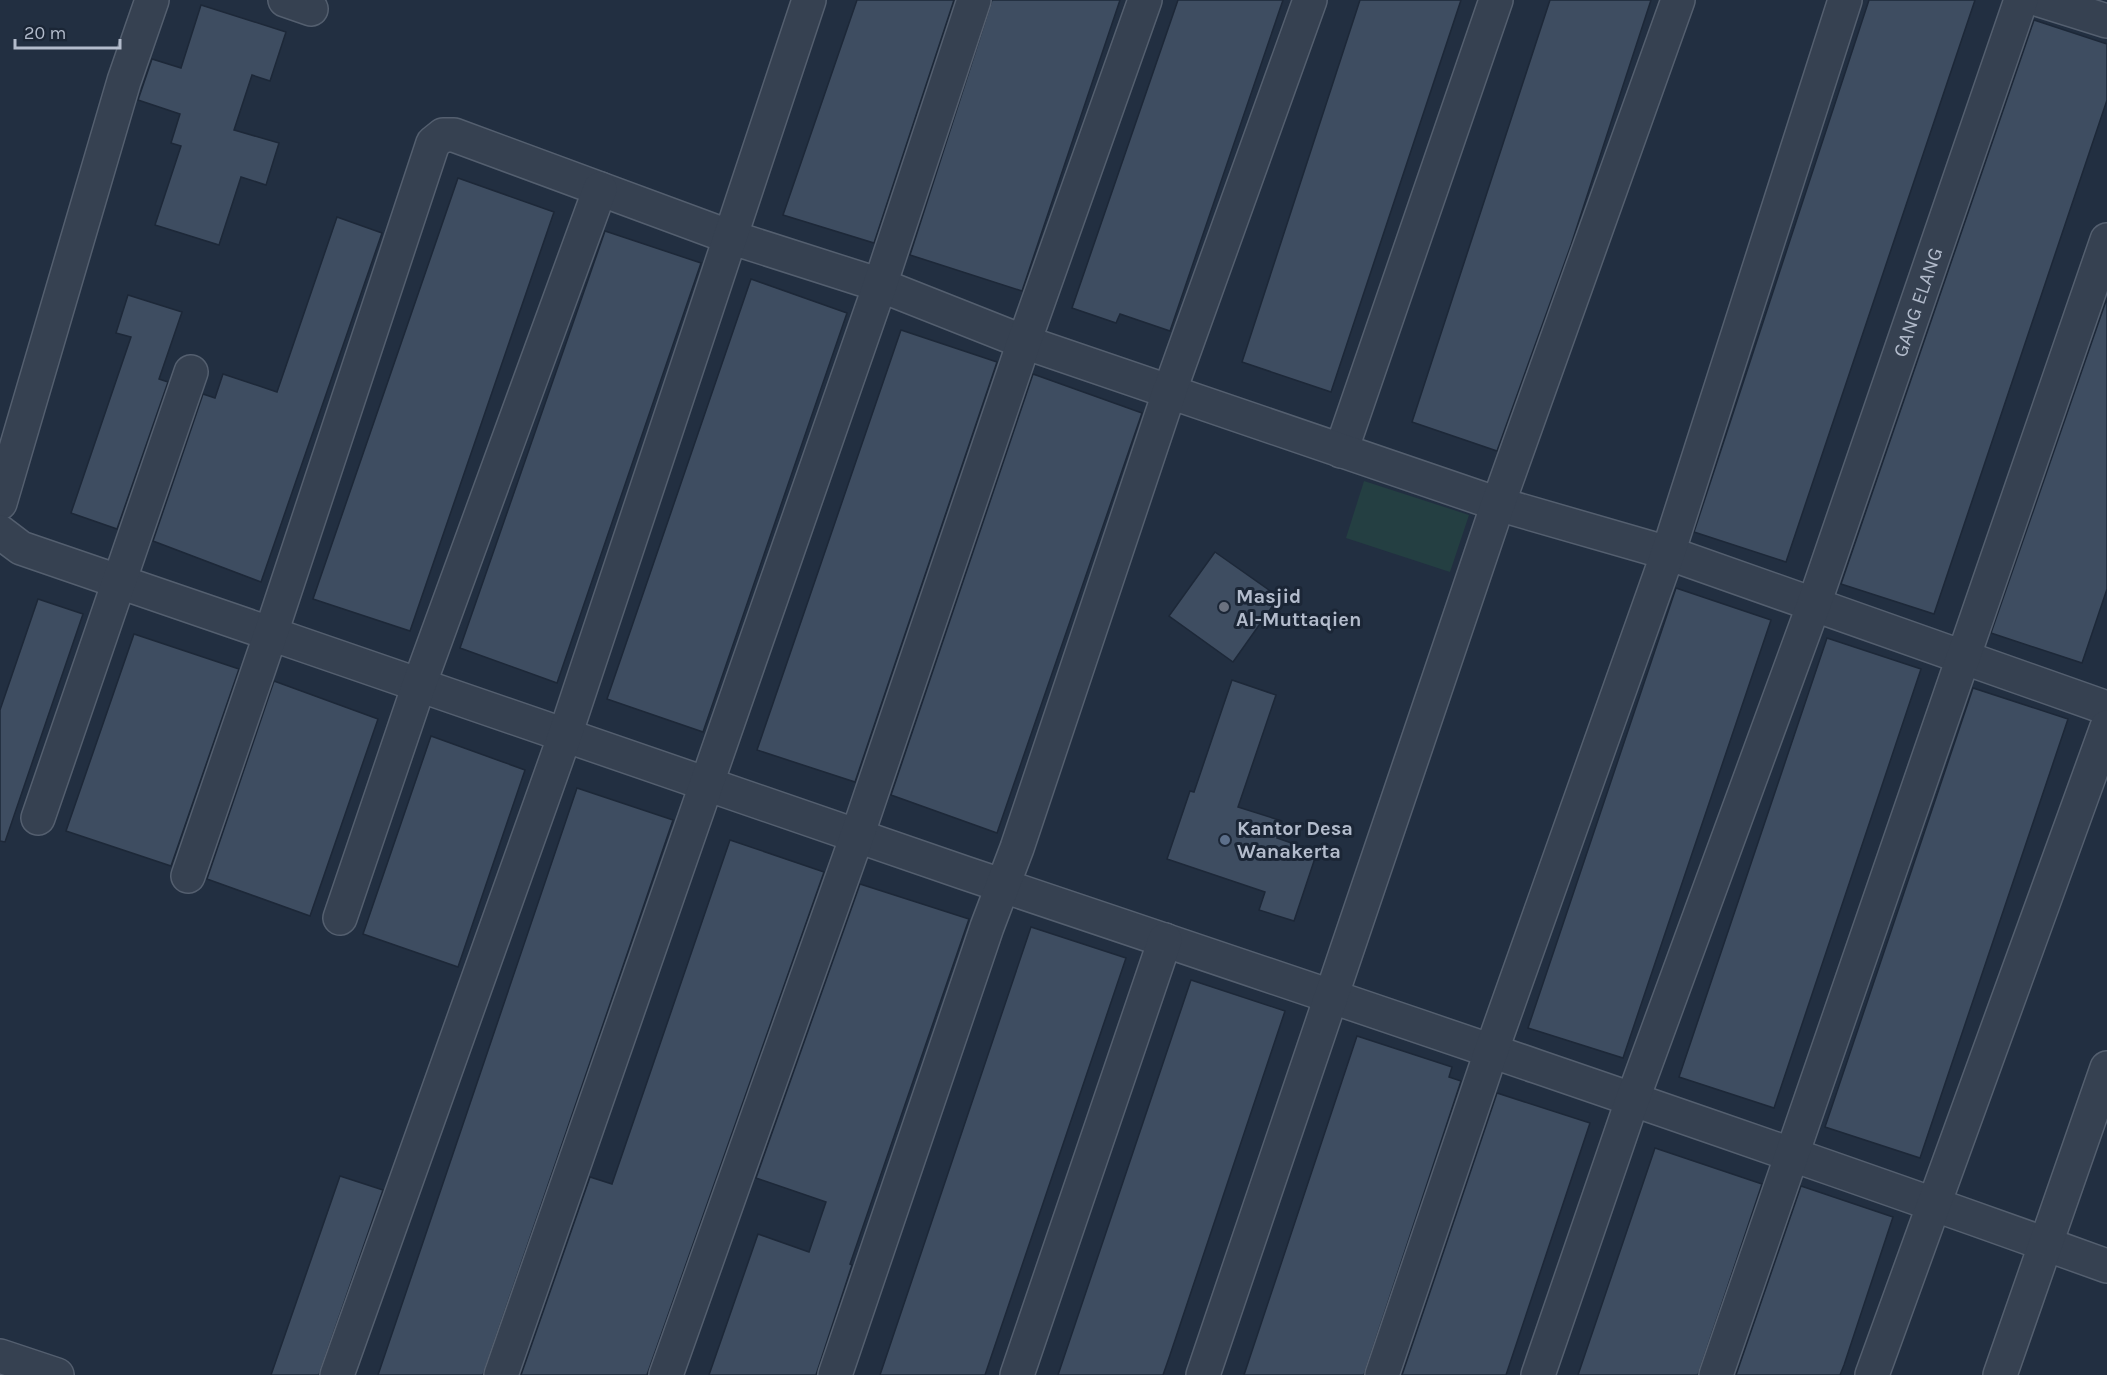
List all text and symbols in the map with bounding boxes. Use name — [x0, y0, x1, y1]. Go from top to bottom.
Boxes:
scale bar — [15, 12, 120, 50]
text: 20 m — [24, 22, 66, 44]
street label: GANG ELANG — [1888, 244, 1947, 360]
place label: Masjid Al-Muttaqien — [1236, 585, 1361, 631]
marker: Masjid Al-Muttaqien — [1217, 600, 1231, 614]
place label: Kantor Desa Wanakerta — [1237, 817, 1353, 863]
marker: Kantor Desa Wanakerta — [1218, 833, 1232, 847]

